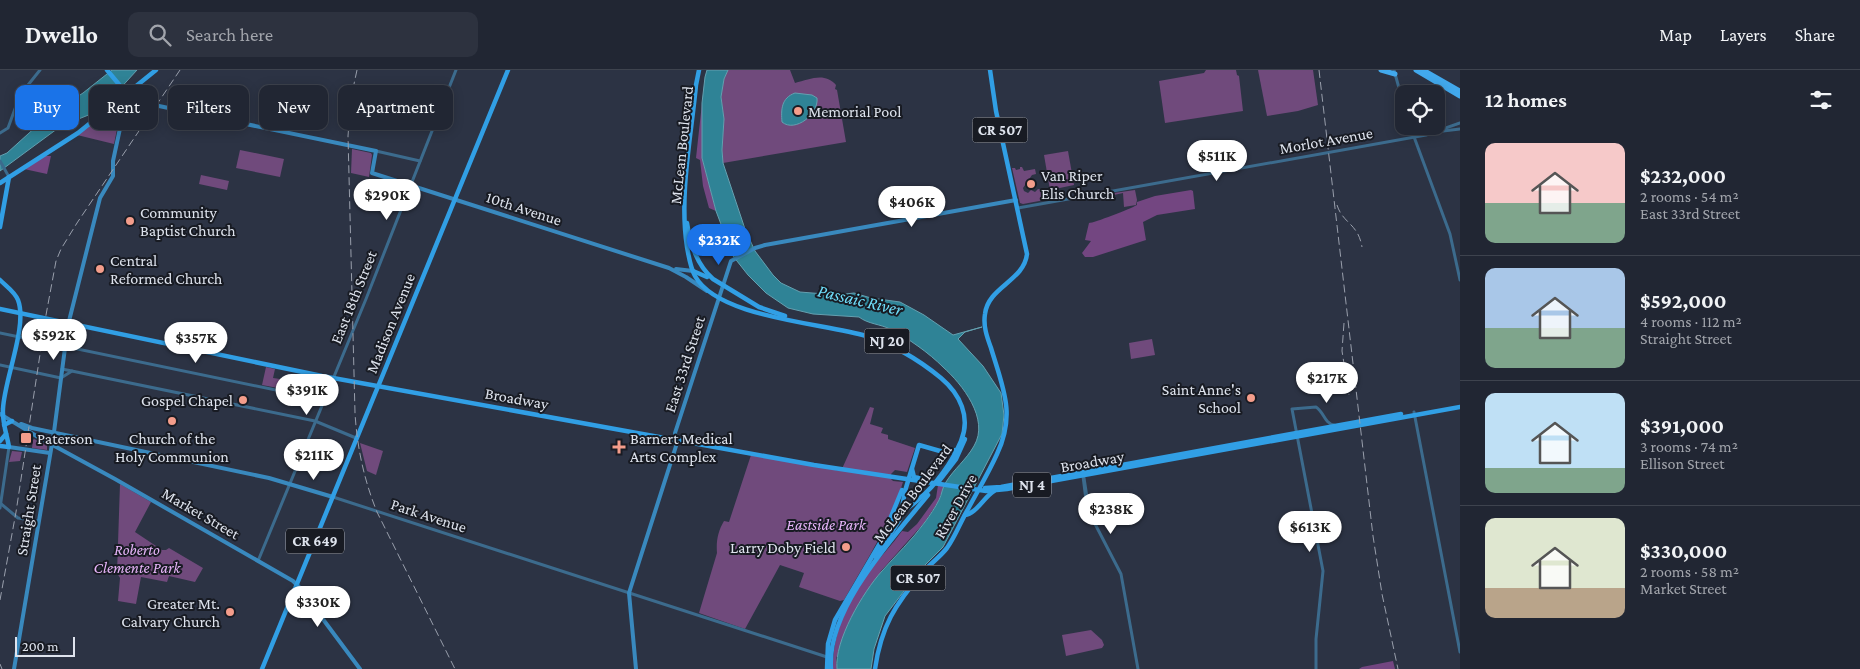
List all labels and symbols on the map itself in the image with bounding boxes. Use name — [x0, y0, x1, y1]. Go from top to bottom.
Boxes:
street label: McLean Boulevard — [667, 85, 696, 205]
place label: Memorial Pool — [808, 103, 901, 120]
marker: Memorial Pool — [792, 105, 804, 117]
road number: CR 507 — [972, 118, 1028, 142]
street label: Morlot Avenue — [1278, 124, 1374, 157]
pin: $511K — [1182, 140, 1252, 182]
place label: Van Riper Elis Church — [1041, 167, 1115, 202]
pin: $290K — [352, 178, 422, 221]
marker: Van Riper Elis Church — [1025, 178, 1037, 190]
pin: $406K — [877, 186, 947, 228]
street label: 10th Avenue — [484, 188, 564, 229]
place label: Community Baptist Church — [140, 204, 236, 240]
marker: Community Baptist Church — [124, 215, 136, 227]
pin: $232K — [684, 224, 754, 266]
street label: East 18th Street — [327, 248, 380, 346]
place label: Central Reformed Church — [110, 252, 223, 287]
marker: Central Reformed Church — [94, 263, 106, 275]
street label: Madison Avenue — [363, 271, 418, 376]
water label: Passaic River — [816, 281, 905, 320]
street label: East 33rd Street — [661, 313, 708, 414]
pin: $592K — [19, 318, 89, 361]
pin: $357K — [161, 322, 231, 364]
road number: NJ 20 — [864, 328, 910, 354]
pin: $217K — [1292, 362, 1362, 404]
pin: $391K — [272, 374, 342, 416]
place label: Saint Anne's School — [1162, 381, 1241, 416]
street label: Broadway — [484, 385, 551, 414]
place label: Gospel Chapel — [141, 392, 233, 410]
marker: Saint Anne's School — [1245, 392, 1257, 404]
marker: Gospel Chapel — [237, 394, 249, 406]
marker: Church of the Holy Communion — [166, 415, 178, 427]
place label: Paterson — [37, 430, 93, 447]
place label: Church of the Holy Communion — [115, 430, 229, 466]
place label: Barnert Medical Arts Complex — [630, 430, 733, 466]
marker: Paterson — [19, 431, 33, 445]
pin: $211K — [279, 438, 349, 481]
marker: Barnert Medical Arts Complex — [612, 440, 626, 454]
street label: McLean Boulevard — [870, 440, 955, 546]
street label: Broadway — [1059, 447, 1126, 476]
street label: Straight Street — [13, 463, 45, 557]
street label: River Drive — [931, 471, 980, 541]
road number: NJ 4 — [1013, 472, 1051, 498]
street label: Market Street — [159, 484, 243, 543]
pin: $238K — [1076, 492, 1146, 535]
street label: Park Avenue — [389, 495, 469, 536]
pin: $613K — [1275, 510, 1345, 553]
park label: Eastside Park — [786, 516, 867, 533]
road number: CR 649 — [286, 528, 344, 554]
place label: Larry Doby Field — [730, 539, 837, 557]
park label: Roberto Clemente Park — [94, 541, 181, 576]
marker: Larry Doby Field — [840, 541, 852, 553]
road number: CR 507 — [890, 566, 946, 590]
pin: $330K — [283, 586, 353, 628]
place label: Greater Mt. Calvary Church — [121, 595, 220, 631]
marker: Greater Mt. Calvary Church — [224, 606, 236, 618]
scale bar — [15, 634, 75, 657]

